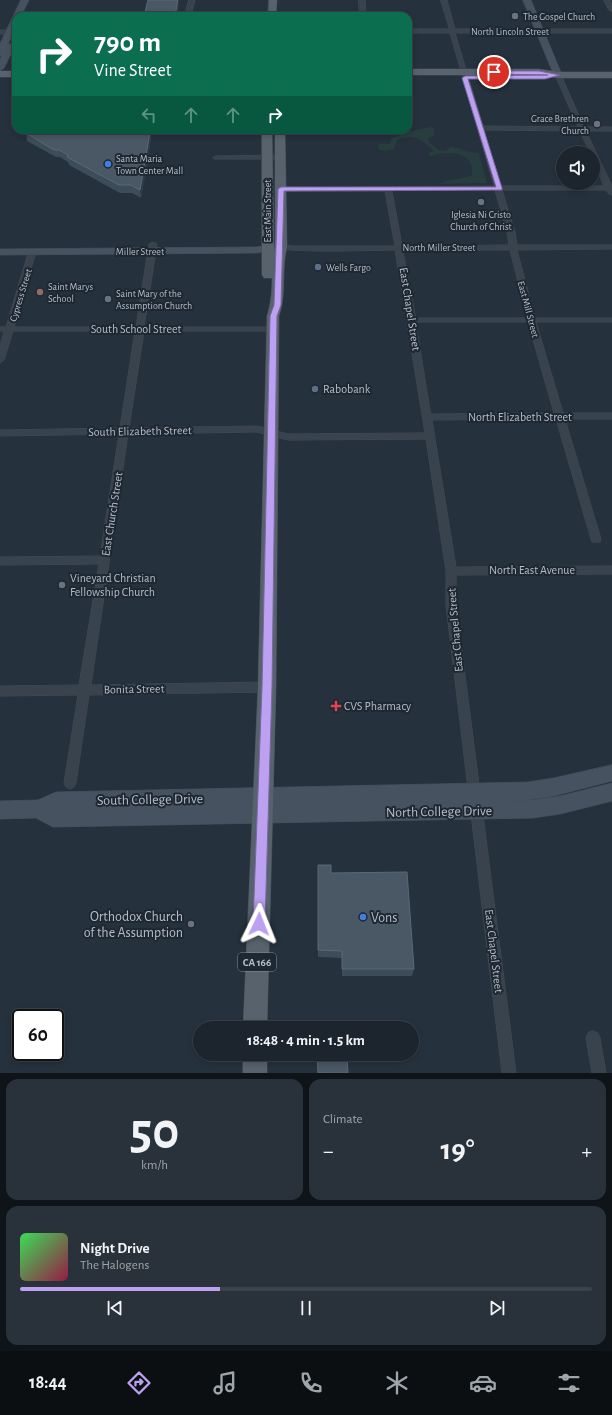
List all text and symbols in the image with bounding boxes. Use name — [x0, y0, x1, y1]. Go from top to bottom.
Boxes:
marker: The Gospel Church — [510, 11, 520, 21]
place label: The Gospel Church — [523, 12, 595, 22]
street label: North Lincoln Street — [471, 27, 550, 37]
icon: right — [28, 28, 80, 80]
text: 790 m — [94, 29, 161, 57]
pin — [477, 55, 511, 89]
icon: arrive — [483, 61, 505, 83]
text: Vine Street — [94, 62, 171, 80]
icon: left — [138, 104, 160, 126]
icon: ahead — [180, 104, 202, 126]
icon: ahead — [222, 104, 244, 126]
icon: right — [264, 104, 286, 126]
place label: Grace Brethren Church — [531, 114, 589, 136]
marker: Grace Brethren Church — [592, 119, 602, 129]
map controls — [556, 146, 600, 190]
button: sound — [556, 146, 600, 190]
place label: Santa Maria Town Center Mall — [116, 154, 183, 176]
marker: Santa Maria Town Center Mall — [103, 159, 113, 169]
street label: East Main Street — [263, 179, 273, 242]
marker: Iglesia Ni Cristo Church of Christ — [476, 197, 486, 207]
place label: Iglesia Ni Cristo Church of Christ — [450, 210, 513, 232]
street label: North Miller Street — [403, 243, 476, 253]
street label: Miller Street — [116, 247, 165, 257]
marker: Wells Fargo — [313, 262, 323, 272]
place label: Wells Fargo — [326, 263, 371, 273]
street label: East Chapel Street — [397, 266, 423, 352]
street label: Cypress Street — [8, 267, 34, 323]
street label: East Mill Street — [516, 280, 541, 339]
place label: Saint Marys School — [48, 282, 93, 304]
marker: Saint Marys School — [35, 287, 45, 297]
place label: Saint Mary of the Assumption Church — [116, 289, 192, 311]
marker: Saint Mary of the Assumption Church — [103, 294, 113, 304]
street label: South School Street — [91, 323, 182, 335]
place label: Rabobank — [323, 383, 371, 395]
marker: Rabobank — [310, 384, 320, 394]
street label: North Elizabeth Street — [468, 411, 572, 423]
street label: South Elizabeth Street — [88, 424, 192, 438]
street label: East Church Street — [99, 471, 125, 557]
street label: North East Avenue — [489, 564, 575, 576]
place label: Vineyard Christian Fellowship Church — [70, 572, 156, 598]
marker: Vineyard Christian Fellowship Church — [57, 580, 67, 590]
street label: East Chapel Street — [445, 587, 465, 672]
street label: Bonita Street — [104, 682, 165, 696]
place label: CVS Pharmacy — [344, 700, 411, 713]
marker: CVS Pharmacy — [331, 701, 341, 711]
street label: South College Drive — [97, 792, 203, 808]
street label: North College Drive — [386, 804, 492, 820]
position arrow — [238, 903, 280, 945]
street label: East Chapel Street — [483, 908, 505, 994]
place label: Orthodox Church of the Assumption — [84, 910, 183, 940]
place label: Vons — [371, 911, 397, 925]
marker: Vons — [358, 912, 368, 922]
marker: Orthodox Church of the Assumption — [186, 919, 196, 929]
road number: CA 166 — [238, 953, 276, 971]
speed limit sign: 60 — [12, 1009, 64, 1061]
text: 18:48 · 4 min · 1.5 km — [247, 1033, 365, 1048]
text: 50 — [130, 1106, 179, 1158]
text: Climate — [323, 1113, 362, 1126]
text: 19° — [440, 1135, 475, 1165]
text: − — [323, 1140, 334, 1162]
text: + — [581, 1140, 592, 1162]
text: km/h — [141, 1159, 168, 1172]
text: Night Drive — [80, 1241, 150, 1256]
text: The Halogens — [80, 1259, 149, 1272]
icon: previous — [104, 1297, 126, 1319]
icon: pause — [295, 1297, 317, 1319]
icon: next — [486, 1297, 508, 1319]
icon: directions — [125, 1369, 153, 1397]
icon: music — [211, 1369, 239, 1397]
icon: phone — [297, 1369, 325, 1397]
icon: climate — [383, 1369, 411, 1397]
icon: car — [469, 1369, 497, 1397]
icon: filters — [555, 1369, 583, 1397]
text: 18:44 — [29, 1374, 67, 1392]

